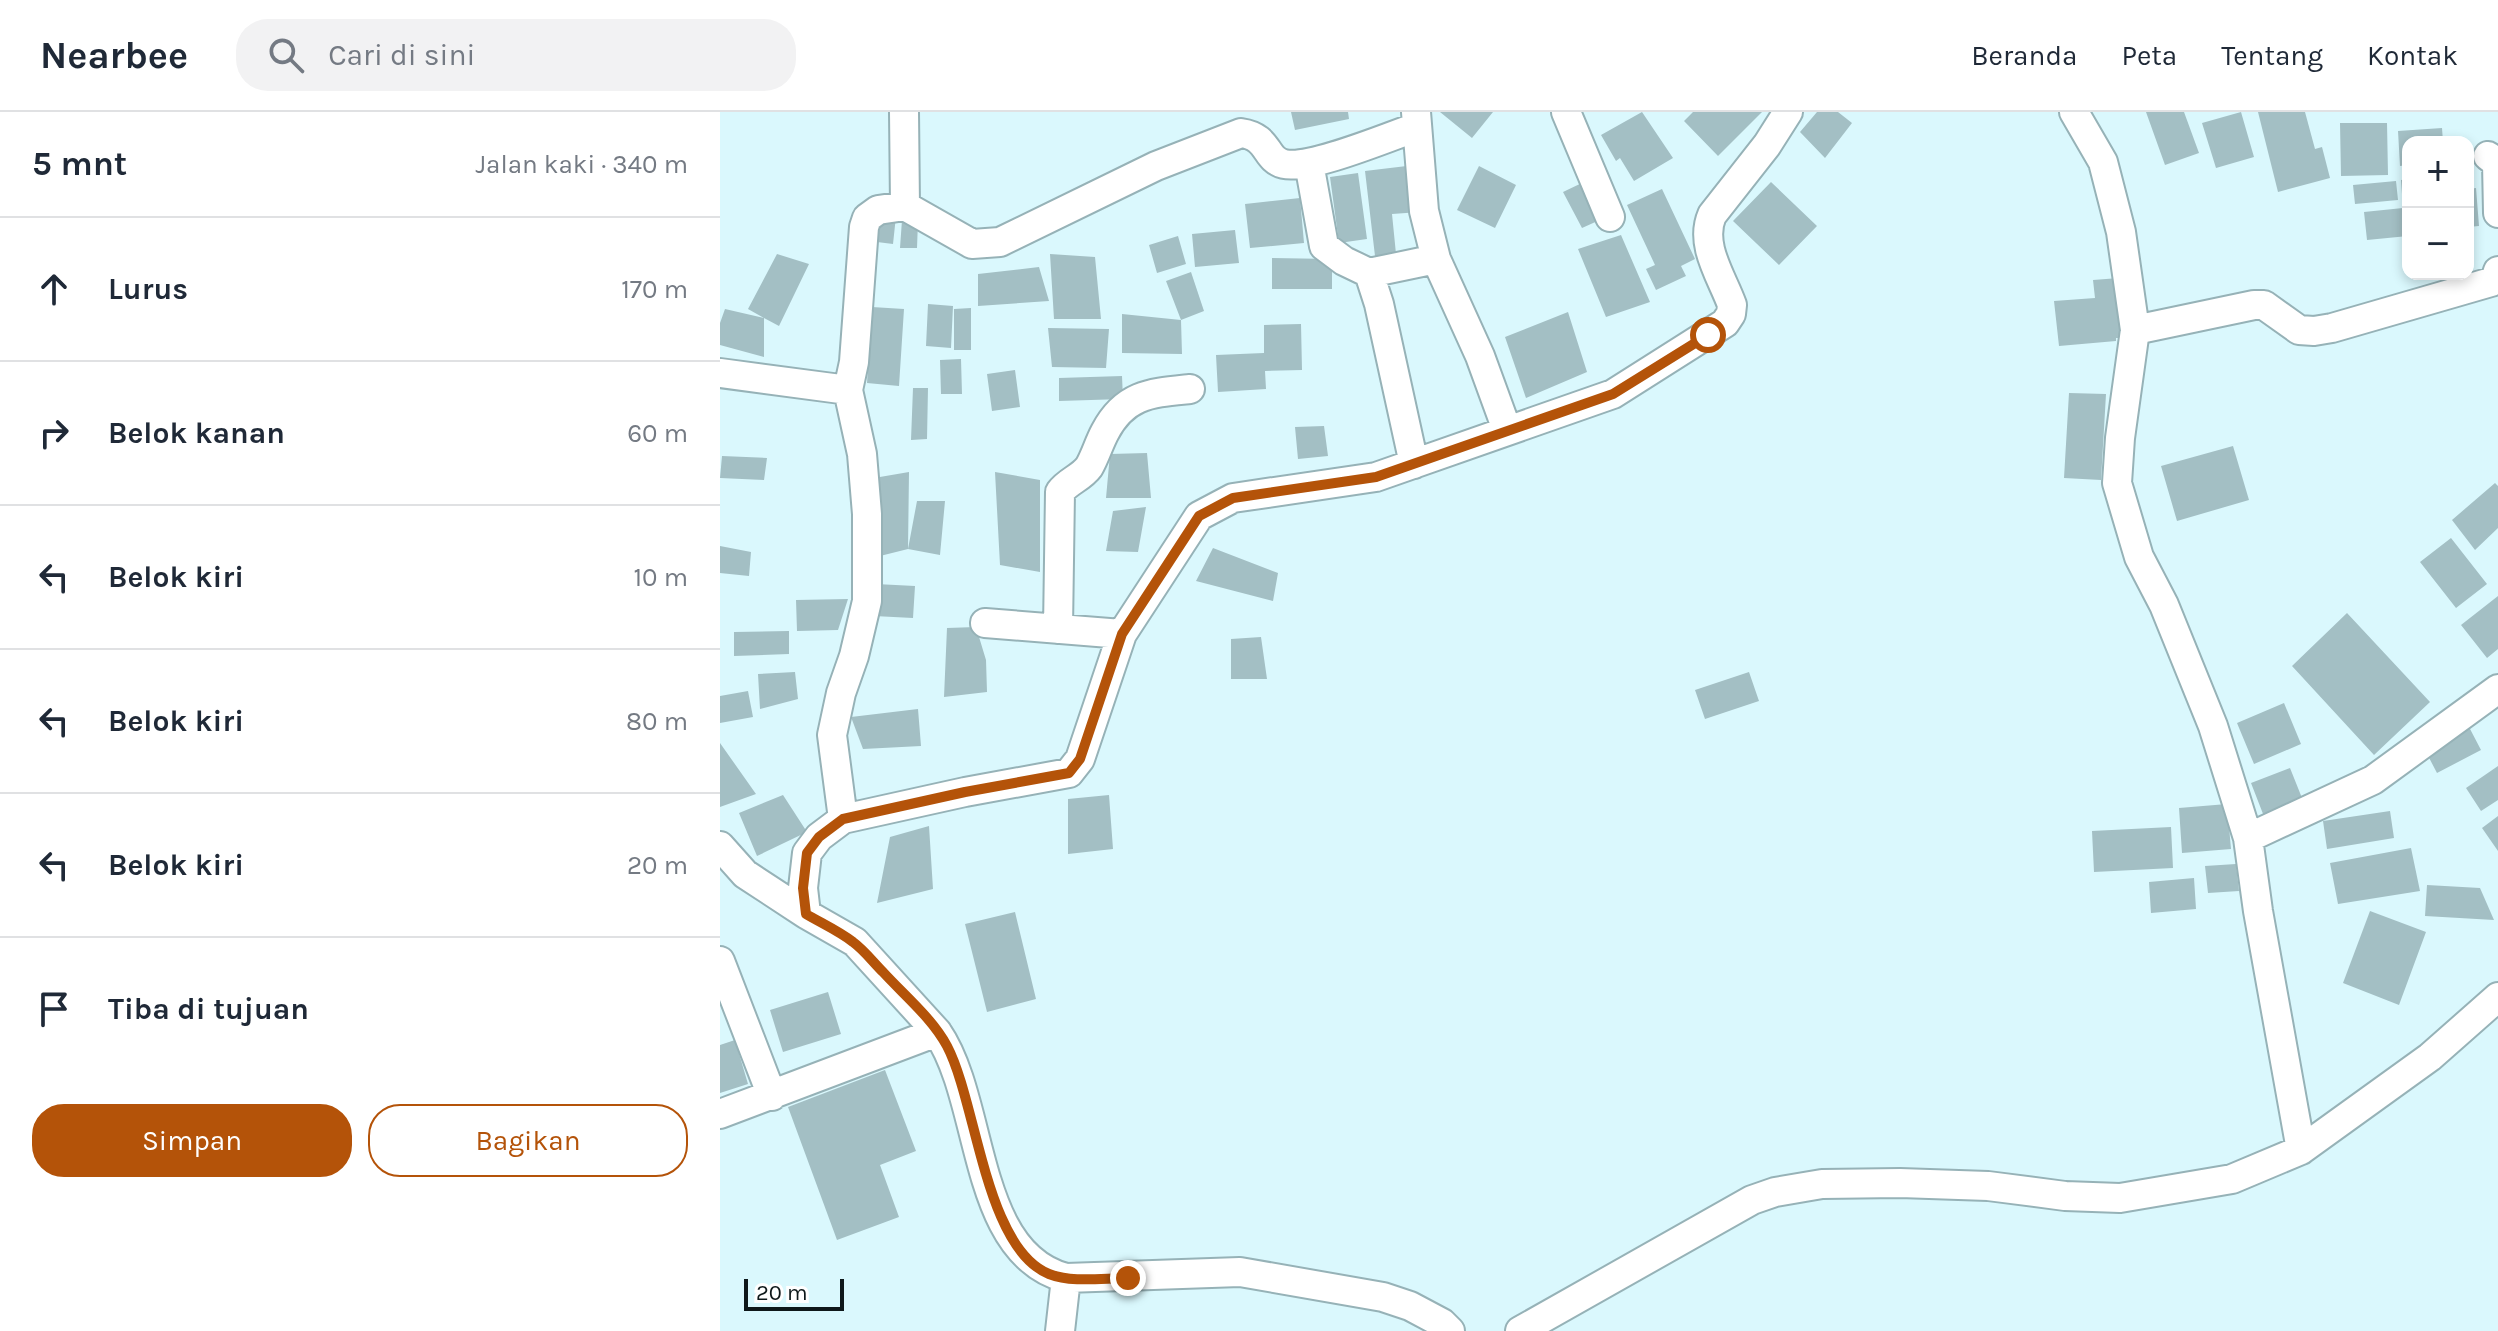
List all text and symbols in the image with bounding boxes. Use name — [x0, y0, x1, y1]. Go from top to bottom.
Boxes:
search box — [236, 19, 796, 91]
text: Nearbee — [40, 33, 188, 78]
icon: search — [264, 33, 308, 77]
text: Cari di sini — [328, 37, 476, 73]
text: Beranda — [1971, 39, 2077, 72]
text: Peta — [2121, 39, 2177, 72]
text: Tentang — [2221, 39, 2323, 72]
text: Kontak — [2367, 39, 2458, 72]
map controls — [2402, 136, 2474, 280]
button: + — [2402, 136, 2474, 208]
text: 5 mnt — [32, 144, 127, 184]
text: Jalan kaki · 340 m — [476, 149, 688, 180]
button: − — [2402, 208, 2474, 280]
icon: ahead — [32, 267, 76, 311]
text: Lurus — [108, 271, 188, 307]
text: 170 m — [621, 274, 688, 305]
route start — [1690, 317, 1726, 353]
icon: right — [32, 411, 76, 455]
text: Belok kanan — [108, 415, 285, 451]
text: 60 m — [627, 418, 688, 449]
icon: left — [32, 555, 76, 599]
text: Belok kiri — [108, 559, 244, 595]
text: 10 m — [633, 562, 688, 593]
icon: left — [32, 699, 76, 743]
text: Belok kiri — [108, 703, 244, 739]
text: 80 m — [626, 706, 688, 737]
icon: left — [32, 843, 76, 887]
text: Belok kiri — [108, 847, 244, 883]
text: 20 m — [627, 850, 688, 881]
icon: arrive — [32, 987, 76, 1031]
text: Tiba di tujuan — [108, 991, 309, 1027]
button: Simpan — [32, 1104, 352, 1177]
button: Bagikan — [368, 1104, 688, 1177]
route end — [1110, 1260, 1146, 1296]
scale bar — [744, 1275, 844, 1311]
text: 20 m — [756, 1280, 808, 1306]

